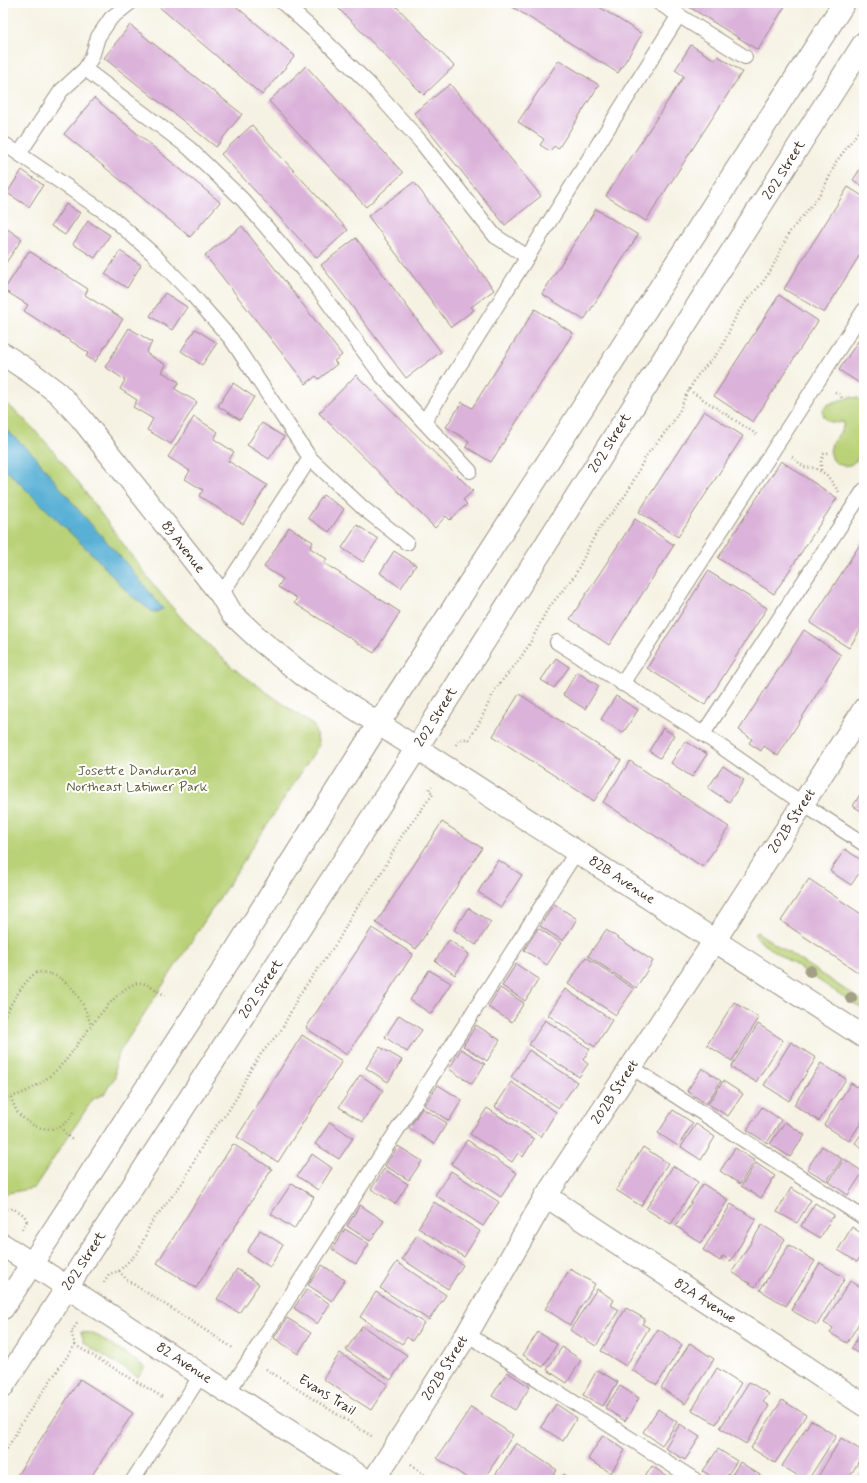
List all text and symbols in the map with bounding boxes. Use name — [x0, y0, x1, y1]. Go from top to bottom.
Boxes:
street label: 202 Street — [759, 136, 810, 203]
street label: 202 Street — [585, 409, 636, 476]
street label: 83 Avenue — [157, 517, 209, 577]
street label: 202 Street — [411, 683, 462, 750]
park label: Josette Dandurand Northeast Latimer Park — [66, 762, 208, 796]
street label: 202B Street — [764, 785, 820, 857]
street label: 82B Avenue — [585, 852, 659, 908]
street label: 202 Street — [235, 955, 287, 1022]
street label: 202B Street — [587, 1056, 643, 1128]
street label: 202 Street — [58, 1227, 110, 1294]
street label: 82A Avenue — [671, 1274, 739, 1328]
street label: 202B Street — [418, 1332, 472, 1404]
street label: 82 Avenue — [153, 1338, 215, 1388]
street label: Evans Trail — [295, 1370, 359, 1420]

